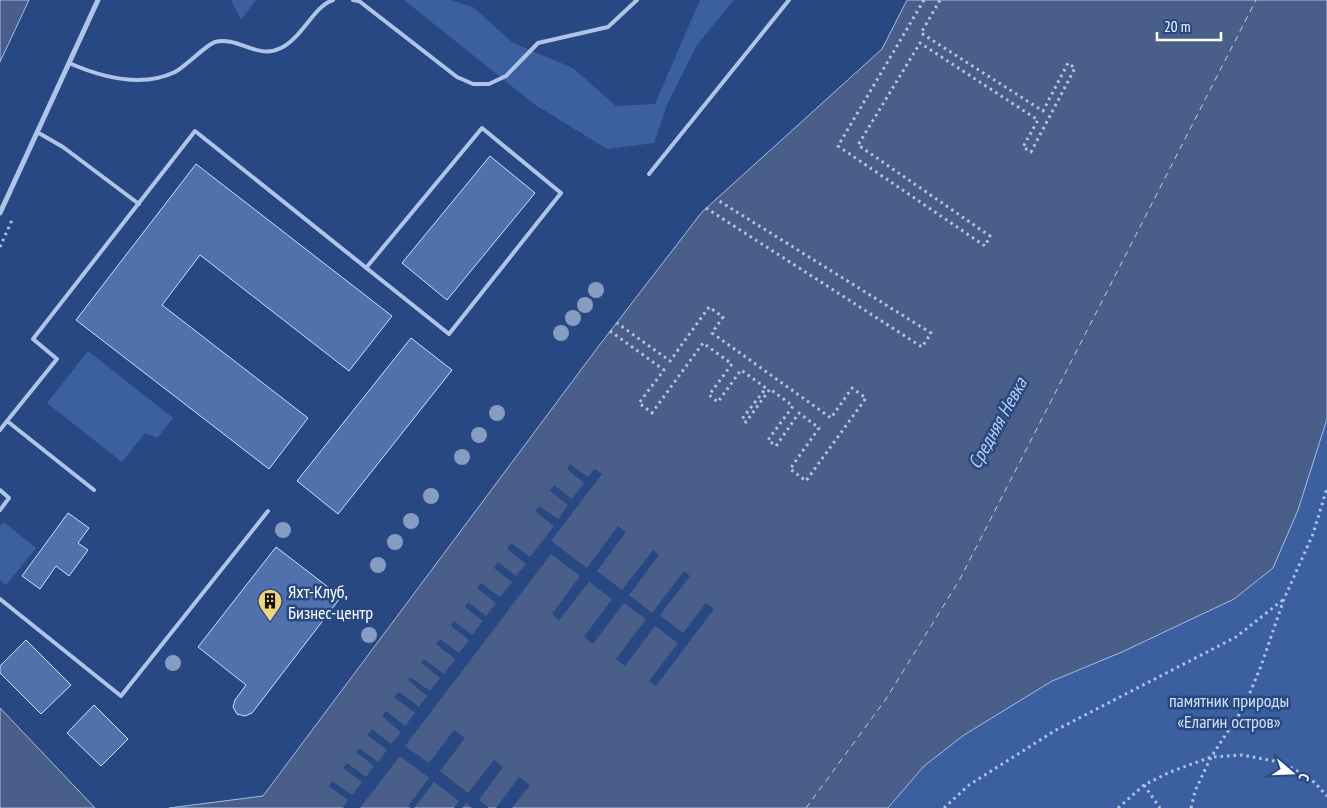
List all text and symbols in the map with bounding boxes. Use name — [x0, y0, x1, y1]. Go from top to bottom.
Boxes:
scale bar — [1157, 10, 1221, 42]
text: 20 m — [1164, 17, 1190, 36]
water label: Средняя Невка — [962, 372, 1033, 473]
place label: Яхт-Клуб, Бизнес-центр — [288, 580, 373, 624]
building icon: Яхт-Клуб, Бизнес-центр — [257, 588, 283, 622]
park label: памятник природы «Елагин остров» — [1169, 689, 1289, 733]
north arrow — [1267, 748, 1317, 798]
text: С — [1295, 771, 1314, 784]

